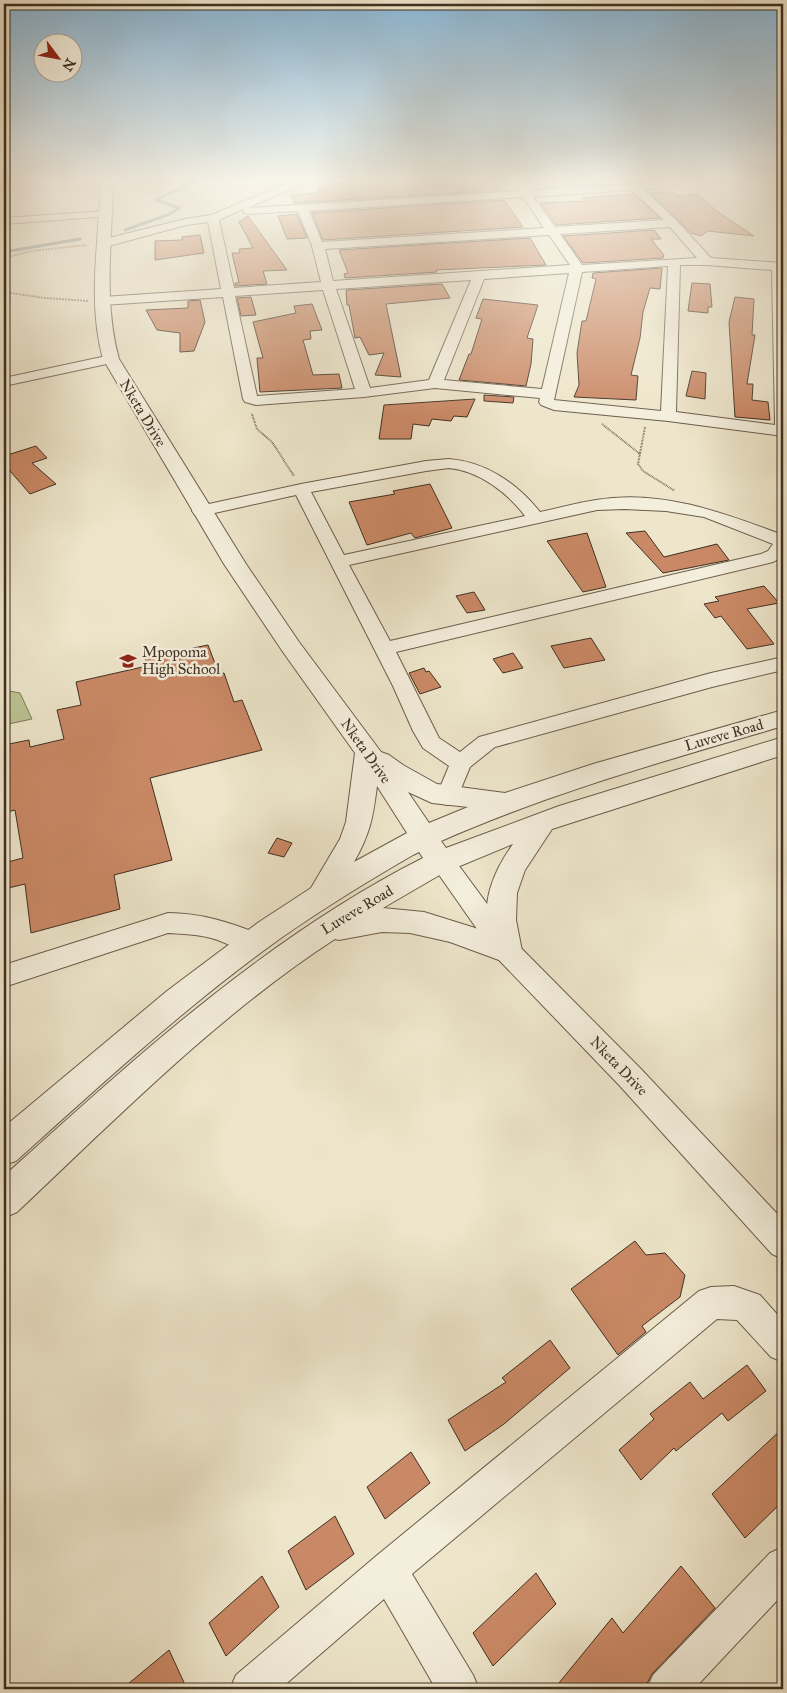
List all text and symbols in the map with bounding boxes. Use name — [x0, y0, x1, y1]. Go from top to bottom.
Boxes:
north arrow — [32, 32, 82, 82]
text: N — [58, 55, 79, 74]
street label: Nketa Drive — [116, 376, 170, 450]
place label: Mpopoma High School — [142, 643, 221, 678]
school or university icon: Mpopoma High School — [118, 651, 138, 671]
street label: Nketa Drive — [337, 715, 395, 787]
street label: Luveve Road — [683, 715, 766, 755]
street label: Luveve Road — [318, 881, 397, 938]
street label: Nketa Drive — [586, 1033, 652, 1099]

